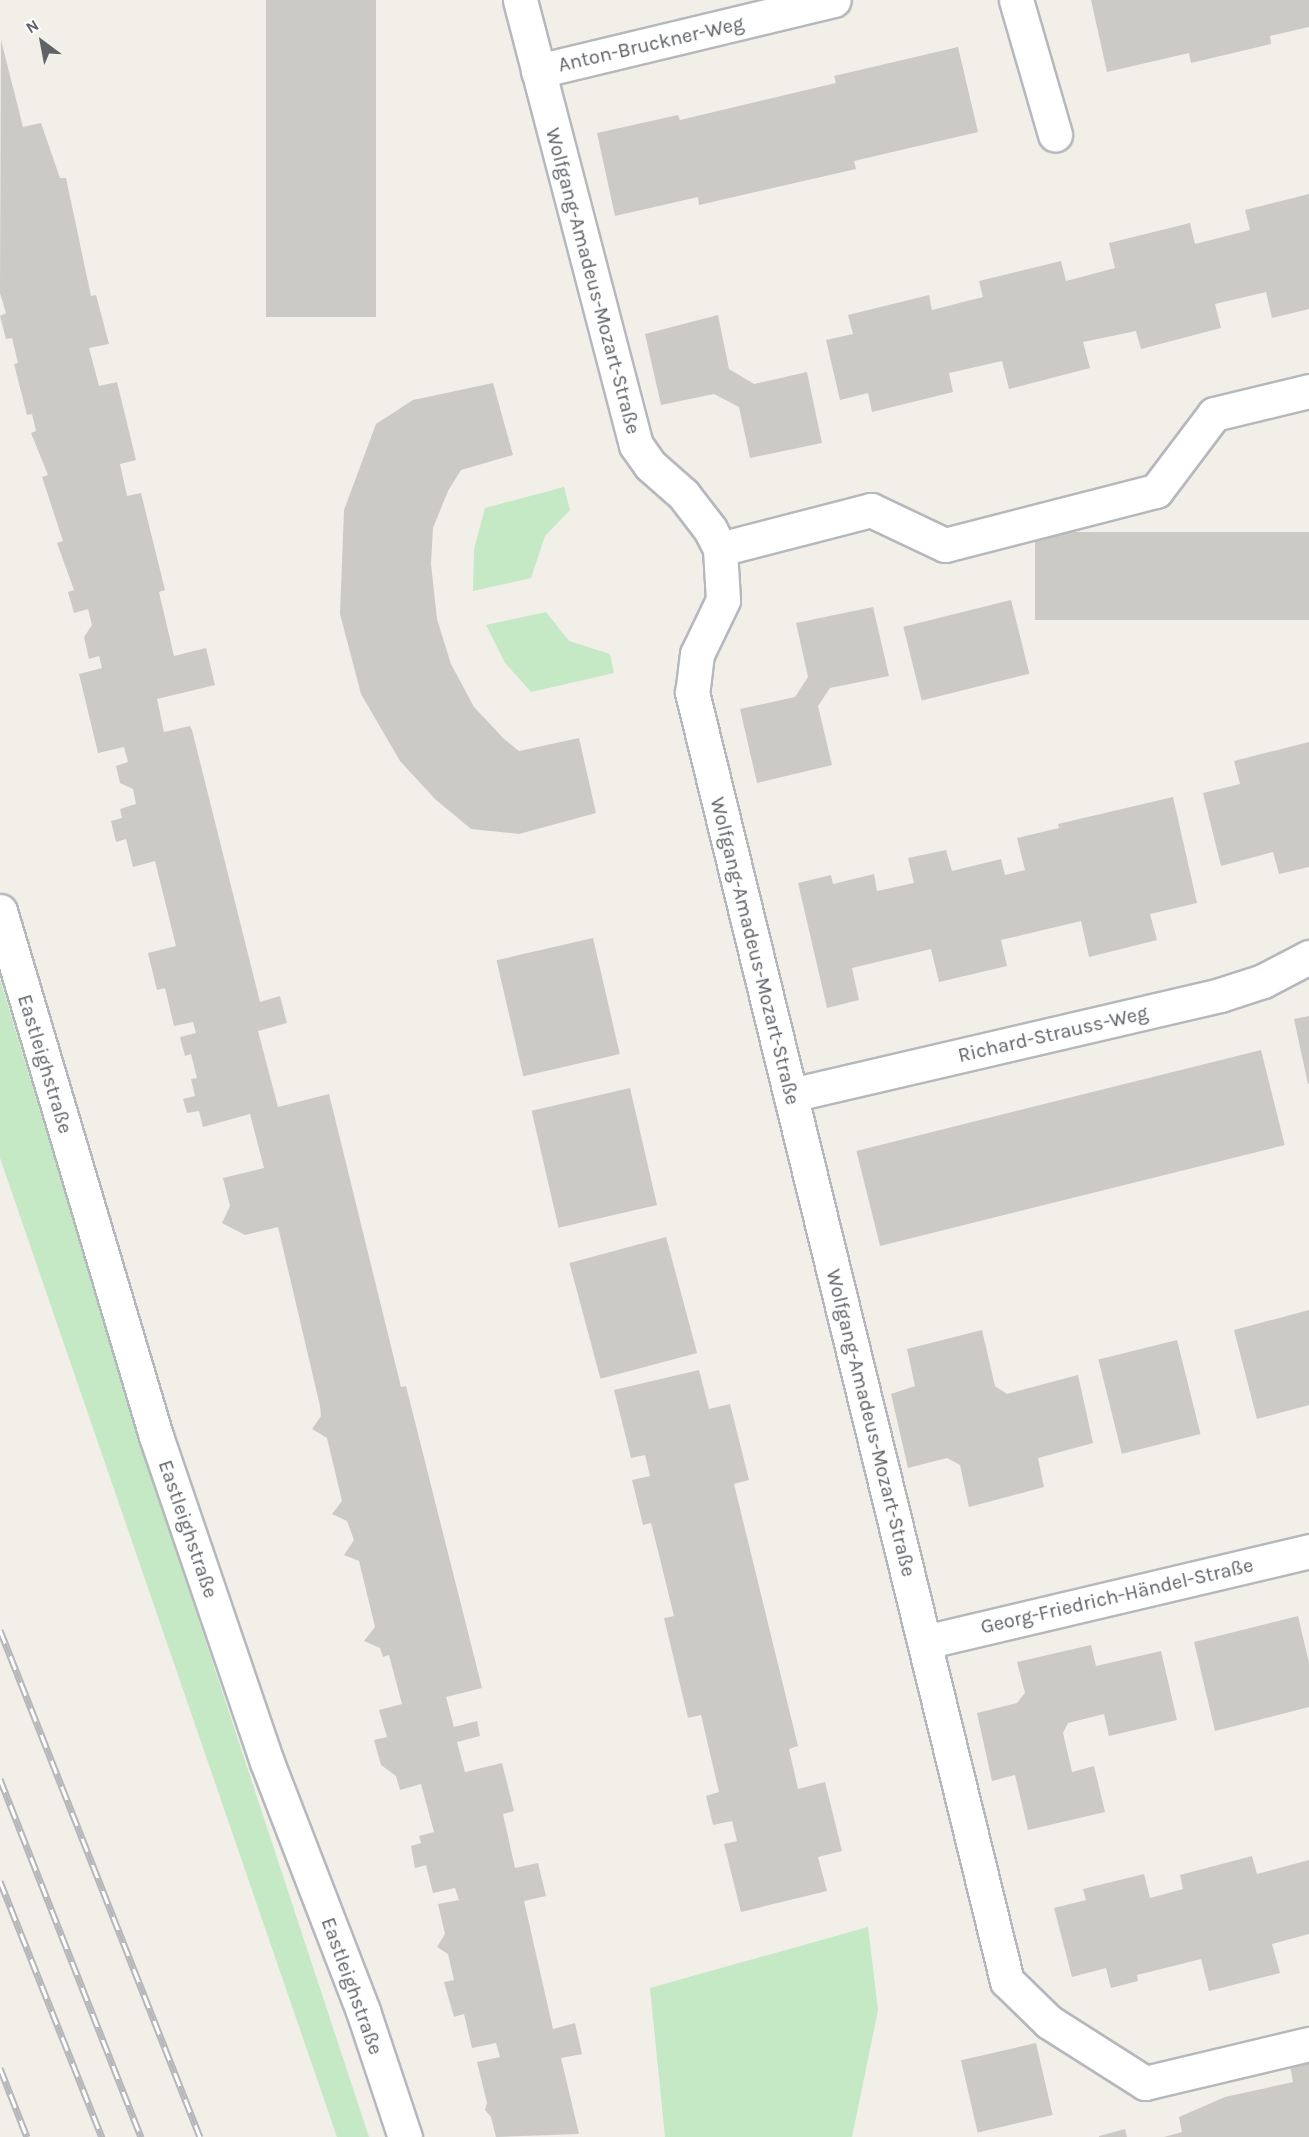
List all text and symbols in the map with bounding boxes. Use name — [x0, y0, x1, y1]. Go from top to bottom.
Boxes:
street label: Anton-Bruckner-Weg — [556, 11, 746, 77]
north arrow — [12, 12, 72, 72]
text: N — [22, 15, 42, 37]
street label: Wolfgang-Amadeus-Mozart-Straße — [541, 125, 645, 437]
street label: Wolfgang-Amadeus-Mozart-Straße — [705, 795, 805, 1107]
street label: Eastleighstraße — [12, 992, 78, 1136]
street label: Richard-Strauss-Weg — [956, 1000, 1150, 1068]
street label: Wolfgang-Amadeus-Mozart-Straße — [821, 1267, 921, 1579]
street label: Eastleighstraße — [153, 1457, 223, 1601]
street label: Georg-Friedrich-Händel-Straße — [978, 1553, 1256, 1639]
street label: Eastleighstraße — [316, 1914, 388, 2058]

